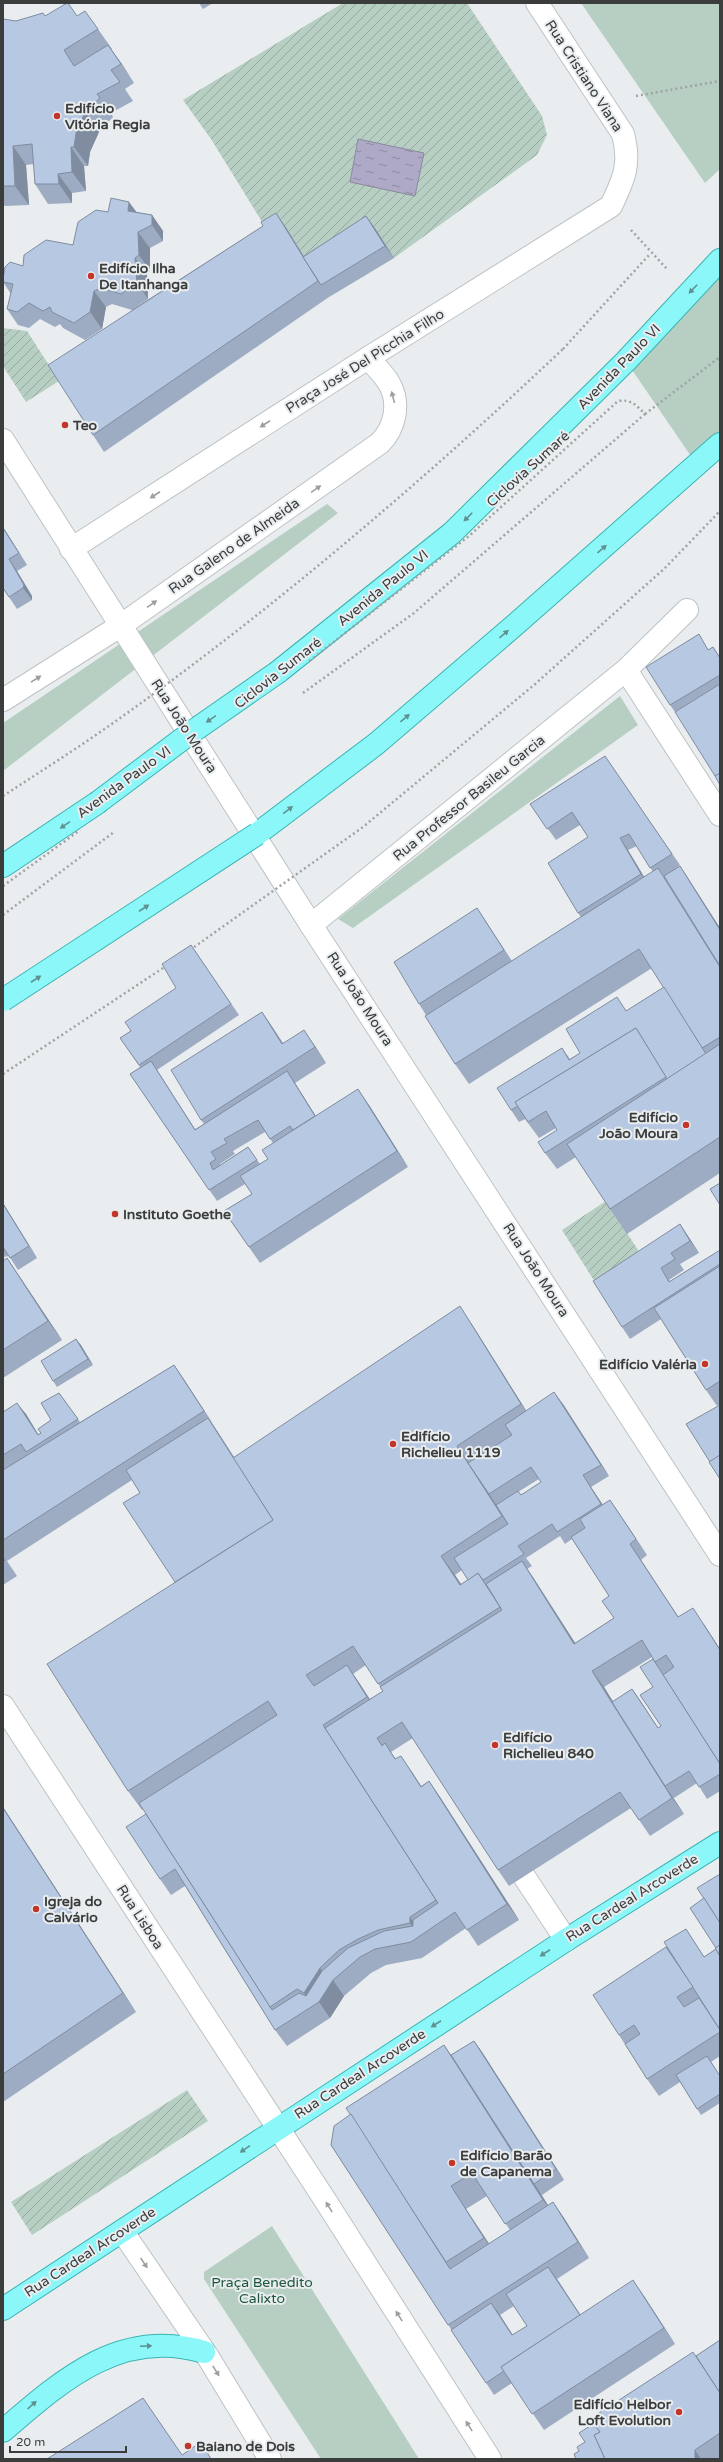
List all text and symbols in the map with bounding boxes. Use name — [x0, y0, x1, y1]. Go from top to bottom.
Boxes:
street label: Rua Cristiano Viana — [542, 17, 626, 135]
place label: Edifício Vitória Regia — [65, 100, 150, 133]
marker: Edifício Vitória Regia — [52, 111, 62, 121]
place label: Edifício Ilha De Itanhanga — [99, 260, 188, 293]
marker: Edifício Ilha De Itanhanga — [86, 271, 96, 281]
one-way arrow — [688, 284, 698, 294]
street label: Praça José Del Picchia Filho — [283, 305, 447, 417]
street label: Avenida Paulo VI — [574, 321, 664, 413]
one-way arrow — [390, 391, 396, 403]
place label: Teo — [72, 417, 98, 434]
marker: Teo — [60, 420, 70, 430]
one-way arrow — [259, 420, 270, 428]
street label: Ciclovia Sumaré — [483, 427, 573, 511]
one-way arrow — [311, 485, 321, 493]
one-way arrow — [149, 491, 161, 498]
street label: Rua Galeno de Almeida — [165, 494, 303, 598]
one-way arrow — [463, 512, 473, 522]
one-way arrow — [597, 544, 607, 553]
street label: Avenida Paulo VI — [334, 546, 432, 630]
one-way arrow — [147, 600, 157, 608]
one-way arrow — [499, 630, 510, 639]
street label: Ciclovia Sumaré — [231, 634, 325, 712]
one-way arrow — [31, 675, 41, 683]
street label: Rua João Moura — [147, 676, 221, 776]
one-way arrow — [400, 714, 411, 723]
one-way arrow — [206, 715, 217, 723]
street label: Rua Professor Basileu Garcia — [390, 731, 548, 865]
street label: Avenida Paulo VI — [74, 742, 174, 822]
one-way arrow — [283, 806, 294, 815]
one-way arrow — [60, 821, 70, 829]
one-way arrow — [139, 904, 150, 911]
street label: Rua João Moura — [323, 949, 397, 1049]
one-way arrow — [30, 975, 41, 983]
place label: Edifício João Moura — [598, 1109, 678, 1142]
marker: Edifício João Moura — [681, 1120, 691, 1130]
place label: Instituto Goethe — [123, 1206, 231, 1223]
marker: Instituto Goethe — [110, 1209, 120, 1219]
street label: Rua João Moura — [499, 1220, 573, 1320]
place label: Edifício Valéria — [599, 1356, 697, 1373]
marker: Edifício Valéria — [700, 1359, 710, 1369]
place label: Edifício Richelieu 1119 — [401, 1428, 501, 1461]
marker: Edifício Richelieu 1119 — [388, 1439, 398, 1449]
place label: Edifício Richelieu 840 — [503, 1729, 594, 1762]
marker: Edifício Richelieu 840 — [490, 1740, 500, 1750]
street label: Rua Cardeal Arcoverde — [563, 1850, 701, 1946]
street label: Rua Lisboa — [113, 1882, 167, 1952]
place label: Igreja do Calvário — [44, 1893, 103, 1926]
marker: Igreja do Calvário — [31, 1904, 41, 1914]
one-way arrow — [540, 1949, 550, 1957]
one-way arrow — [430, 2021, 442, 2028]
street label: Rua Cardeal Arcoverde — [291, 2025, 429, 2123]
one-way arrow — [240, 2145, 250, 2153]
place label: Edifício Barão de Capanema — [460, 2147, 553, 2180]
marker: Edifício Barão de Capanema — [447, 2158, 457, 2168]
one-way arrow — [325, 2202, 333, 2212]
street label: Rua Cardeal Arcoverde — [21, 2203, 159, 2301]
one-way arrow — [140, 2258, 148, 2268]
park label: Praça Benedito Calixto — [211, 2274, 313, 2307]
one-way arrow — [395, 2311, 403, 2321]
one-way arrow — [140, 2343, 152, 2350]
one-way arrow — [213, 2365, 220, 2377]
place label: Edifício Helbor Loft Evolution — [574, 2396, 672, 2429]
one-way arrow — [27, 2401, 38, 2410]
marker: Edifício Helbor Loft Evolution — [674, 2407, 684, 2417]
one-way arrow — [465, 2420, 472, 2432]
scale bar — [10, 2428, 126, 2454]
text: 20 m — [16, 2435, 45, 2449]
place label: Baiano de Dois — [196, 2438, 295, 2455]
marker: Baiano de Dois — [183, 2441, 193, 2451]

